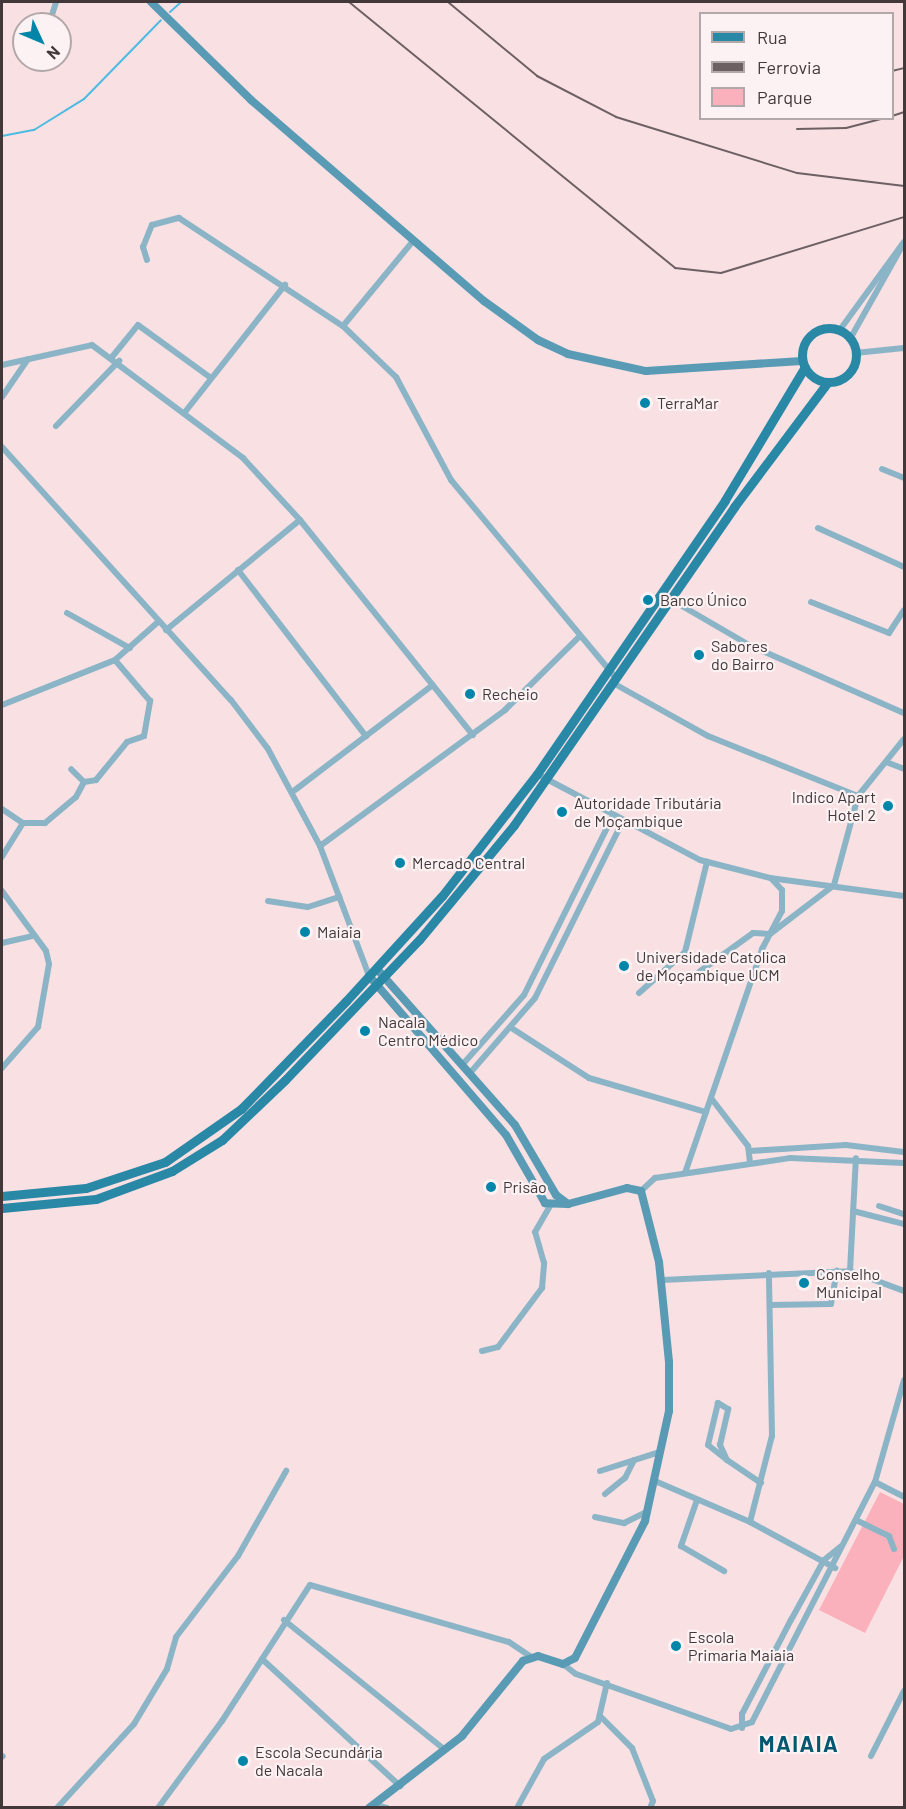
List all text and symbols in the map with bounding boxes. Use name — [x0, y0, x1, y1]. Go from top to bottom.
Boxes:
north arrow — [12, 12, 72, 72]
legend — [699, 12, 894, 120]
text: Rua — [757, 26, 787, 48]
text: N — [43, 43, 64, 64]
text: Ferrovia — [757, 56, 821, 78]
text: Parque — [757, 86, 812, 108]
place label: TerraMar — [657, 393, 719, 413]
marker: TerraMar — [638, 396, 652, 410]
place label: Banco Único — [660, 590, 747, 610]
marker: Banco Único — [641, 593, 655, 607]
place label: Sabores do Bairro — [711, 636, 774, 674]
marker: Sabores do Bairro — [692, 648, 706, 662]
place label: Recheio — [482, 684, 538, 704]
marker: Recheio — [463, 687, 477, 701]
place label: Indico Apart Hotel 2 — [792, 787, 876, 825]
place label: Autoridade Tributária de Moçambique — [574, 793, 721, 831]
marker: Indico Apart Hotel 2 — [881, 799, 895, 813]
marker: Autoridade Tributária de Moçambique — [555, 805, 569, 819]
place label: Mercado Central — [412, 853, 525, 873]
marker: Mercado Central — [393, 856, 407, 870]
place label: Maiaia — [317, 922, 361, 942]
marker: Maiaia — [298, 925, 312, 939]
place label: Universidade Catolica de Moçambique UCM — [636, 947, 786, 985]
marker: Universidade Catolica de Moçambique UCM — [617, 959, 631, 973]
place label: Nacala Centro Médico — [378, 1012, 478, 1050]
marker: Nacala Centro Médico — [356, 1022, 374, 1040]
place label: Prisão — [503, 1177, 547, 1197]
marker: Prisão — [484, 1180, 498, 1194]
place label: Conselho Municipal — [816, 1264, 882, 1302]
marker: Conselho Municipal — [797, 1276, 811, 1290]
place label: Escola Primaria Maiaia — [688, 1627, 794, 1665]
marker: Escola Primaria Maiaia — [669, 1639, 683, 1653]
district label: MAIAIA — [759, 1731, 839, 1757]
place label: Escola Secundária de Nacala — [255, 1742, 383, 1780]
marker: Escola Secundária de Nacala — [236, 1754, 250, 1768]

